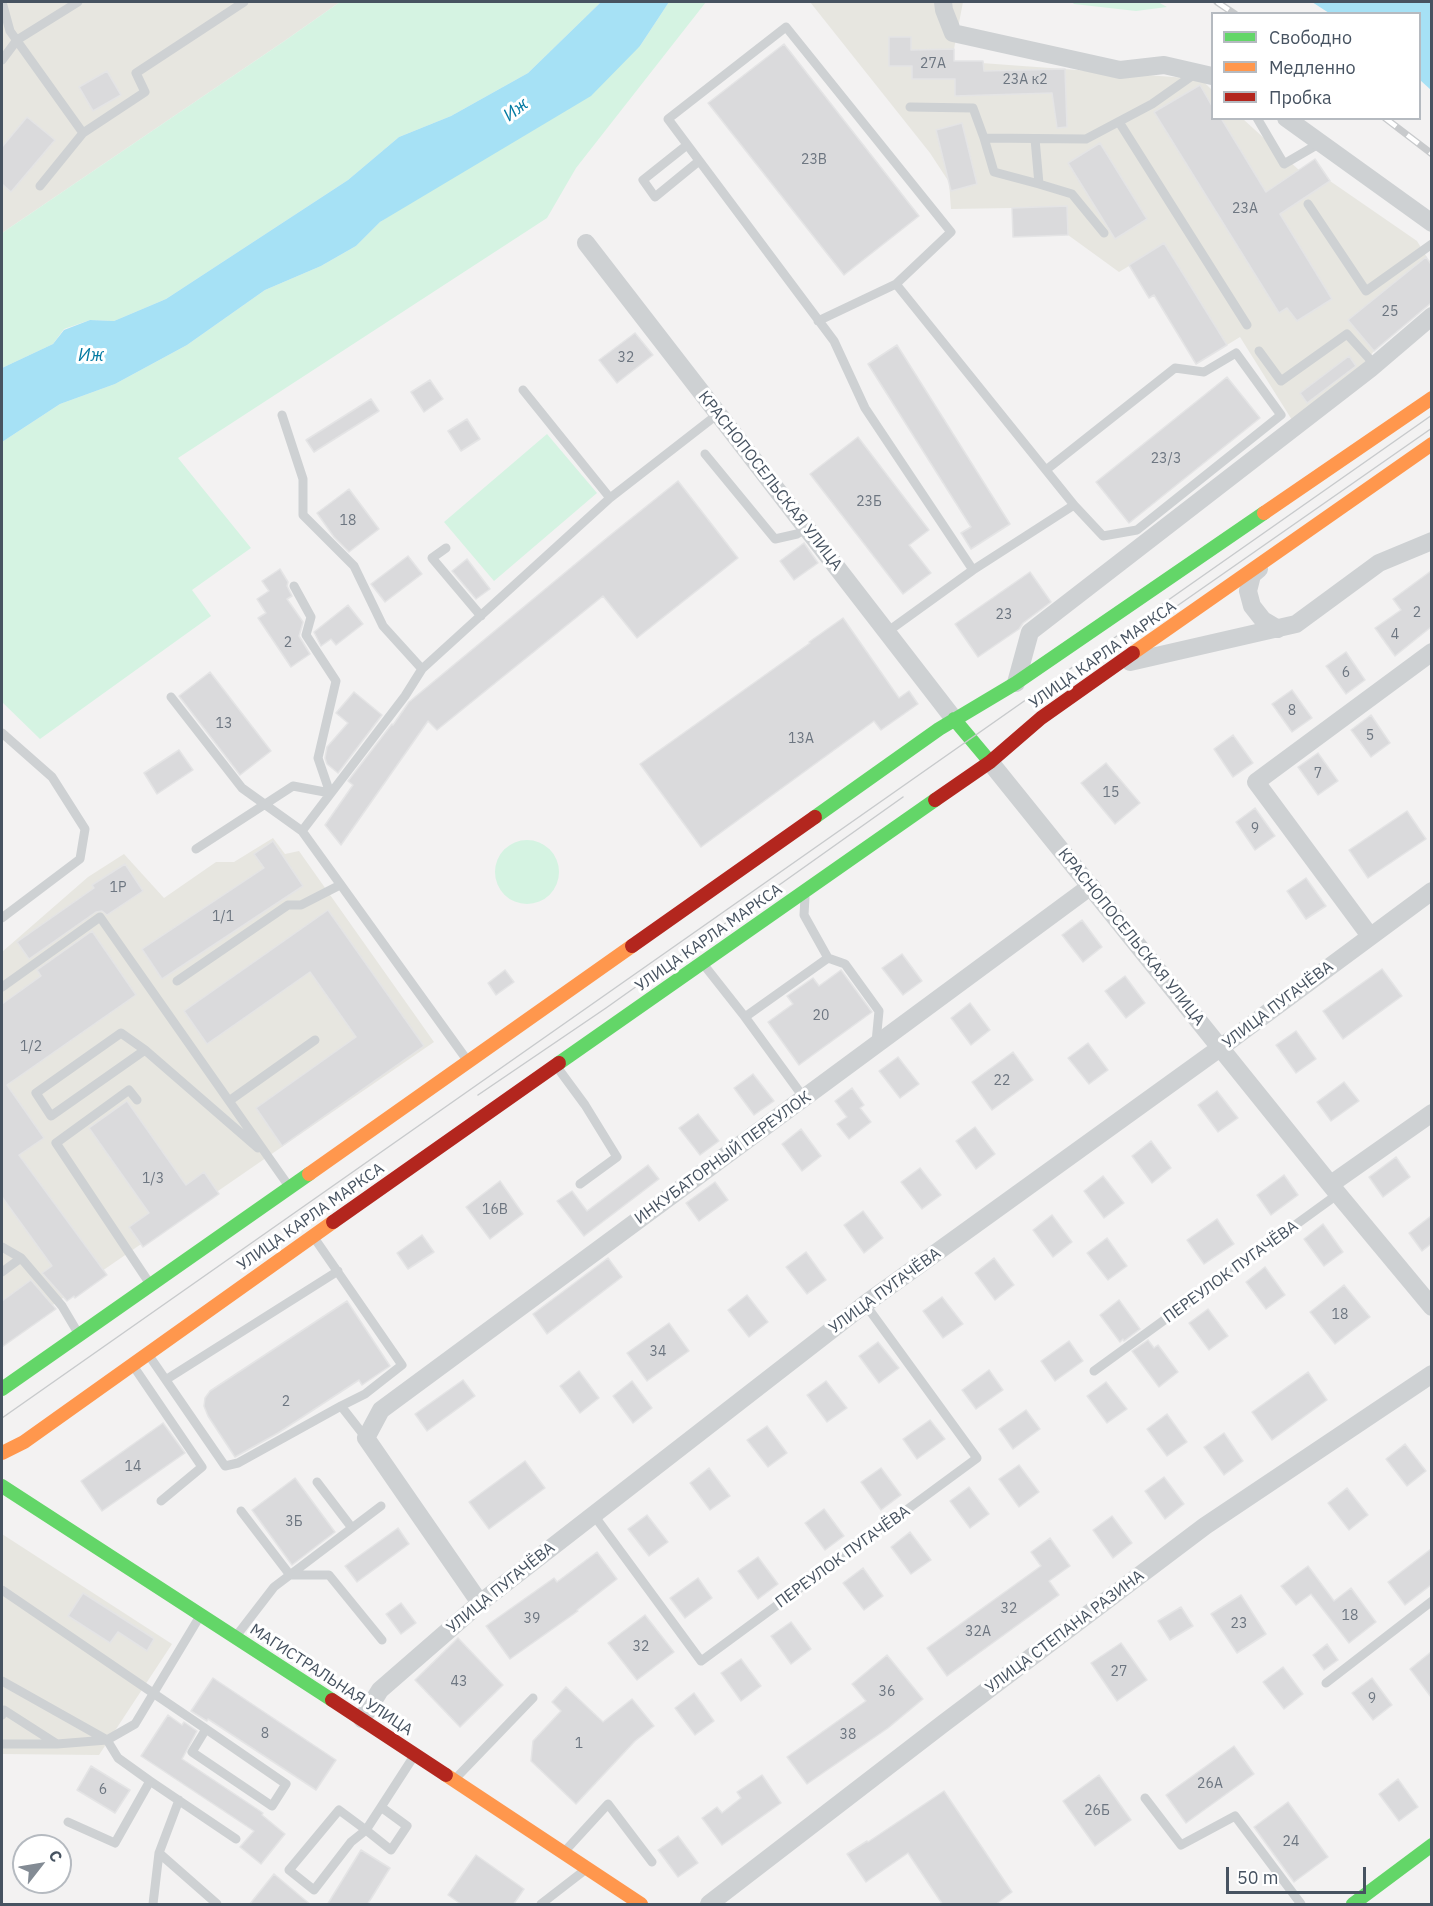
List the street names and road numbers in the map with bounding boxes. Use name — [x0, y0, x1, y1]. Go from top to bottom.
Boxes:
street label: КРАСНОПОСЕЛЬСКАЯ УЛИЦА — [694, 387, 846, 575]
street label: УЛИЦА КАРЛА МАРКСА — [1026, 597, 1180, 713]
street label: КРАСНОПОСЕЛЬСКАЯ УЛИЦА — [1054, 844, 1208, 1030]
street label: УЛИЦА КАРЛА МАРКСА — [632, 880, 786, 996]
street label: УЛИЦА ПУГАЧЁВА — [1219, 957, 1337, 1053]
street label: ИНКУБАТОРНЫЙ ПЕРЕУЛОК — [631, 1088, 815, 1228]
street label: УЛИЦА КАРЛА МАРКСА — [234, 1159, 388, 1275]
street label: ПЕРЕУЛОК ПУГАЧЁВА — [1160, 1217, 1302, 1327]
street label: УЛИЦА ПУГАЧЁВА — [825, 1244, 945, 1338]
street label: ПЕРЕУЛОК ПУГАЧЁВА — [772, 1502, 914, 1612]
street label: УЛИЦА ПУГАЧЁВА — [443, 1538, 559, 1638]
street label: УЛИЦА СТЕПАНА РАЗИНА — [982, 1566, 1148, 1698]
street label: МАГИСТРАЛЬНАЯ УЛИЦА — [246, 1620, 416, 1740]

